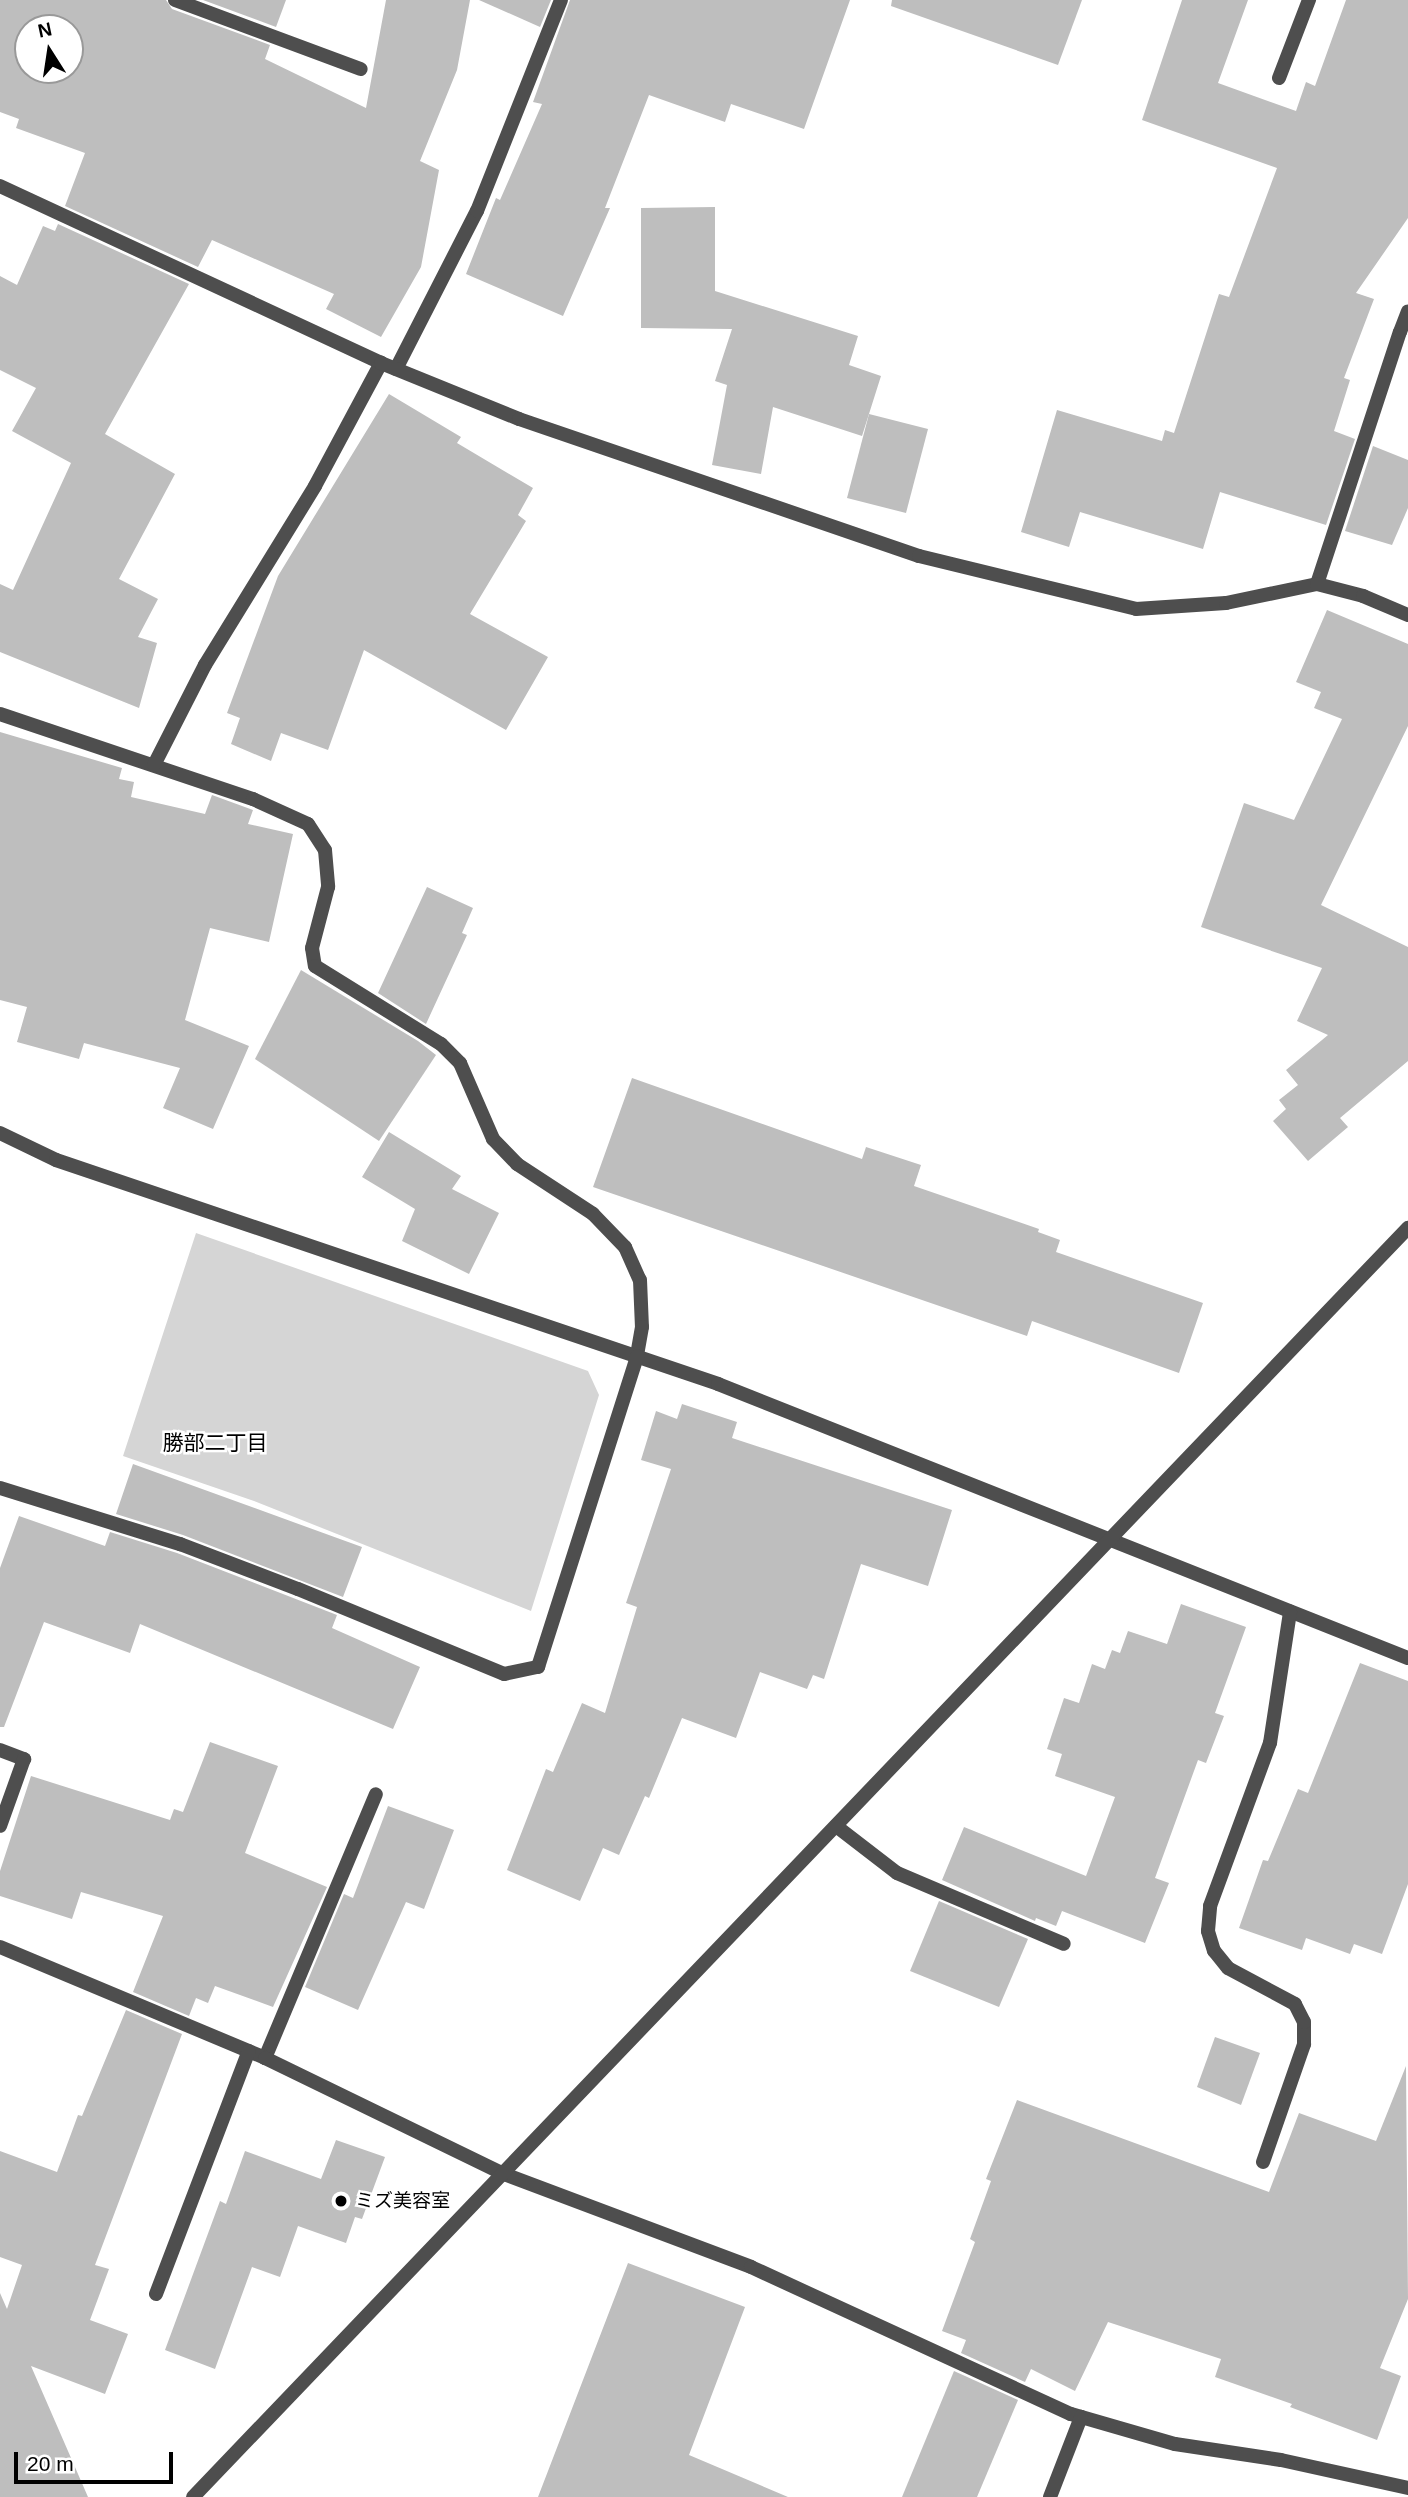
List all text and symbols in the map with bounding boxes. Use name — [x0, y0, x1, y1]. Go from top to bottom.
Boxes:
north arrow — [14, 14, 84, 84]
text: N — [36, 18, 54, 42]
district label: 勝部二丁目 — [163, 1430, 267, 1456]
place label: ミズ美容室 — [355, 2190, 450, 2212]
marker: ミズ美容室 — [333, 2193, 349, 2209]
scale bar — [18, 2438, 177, 2482]
text: 20 m — [27, 2452, 74, 2475]

